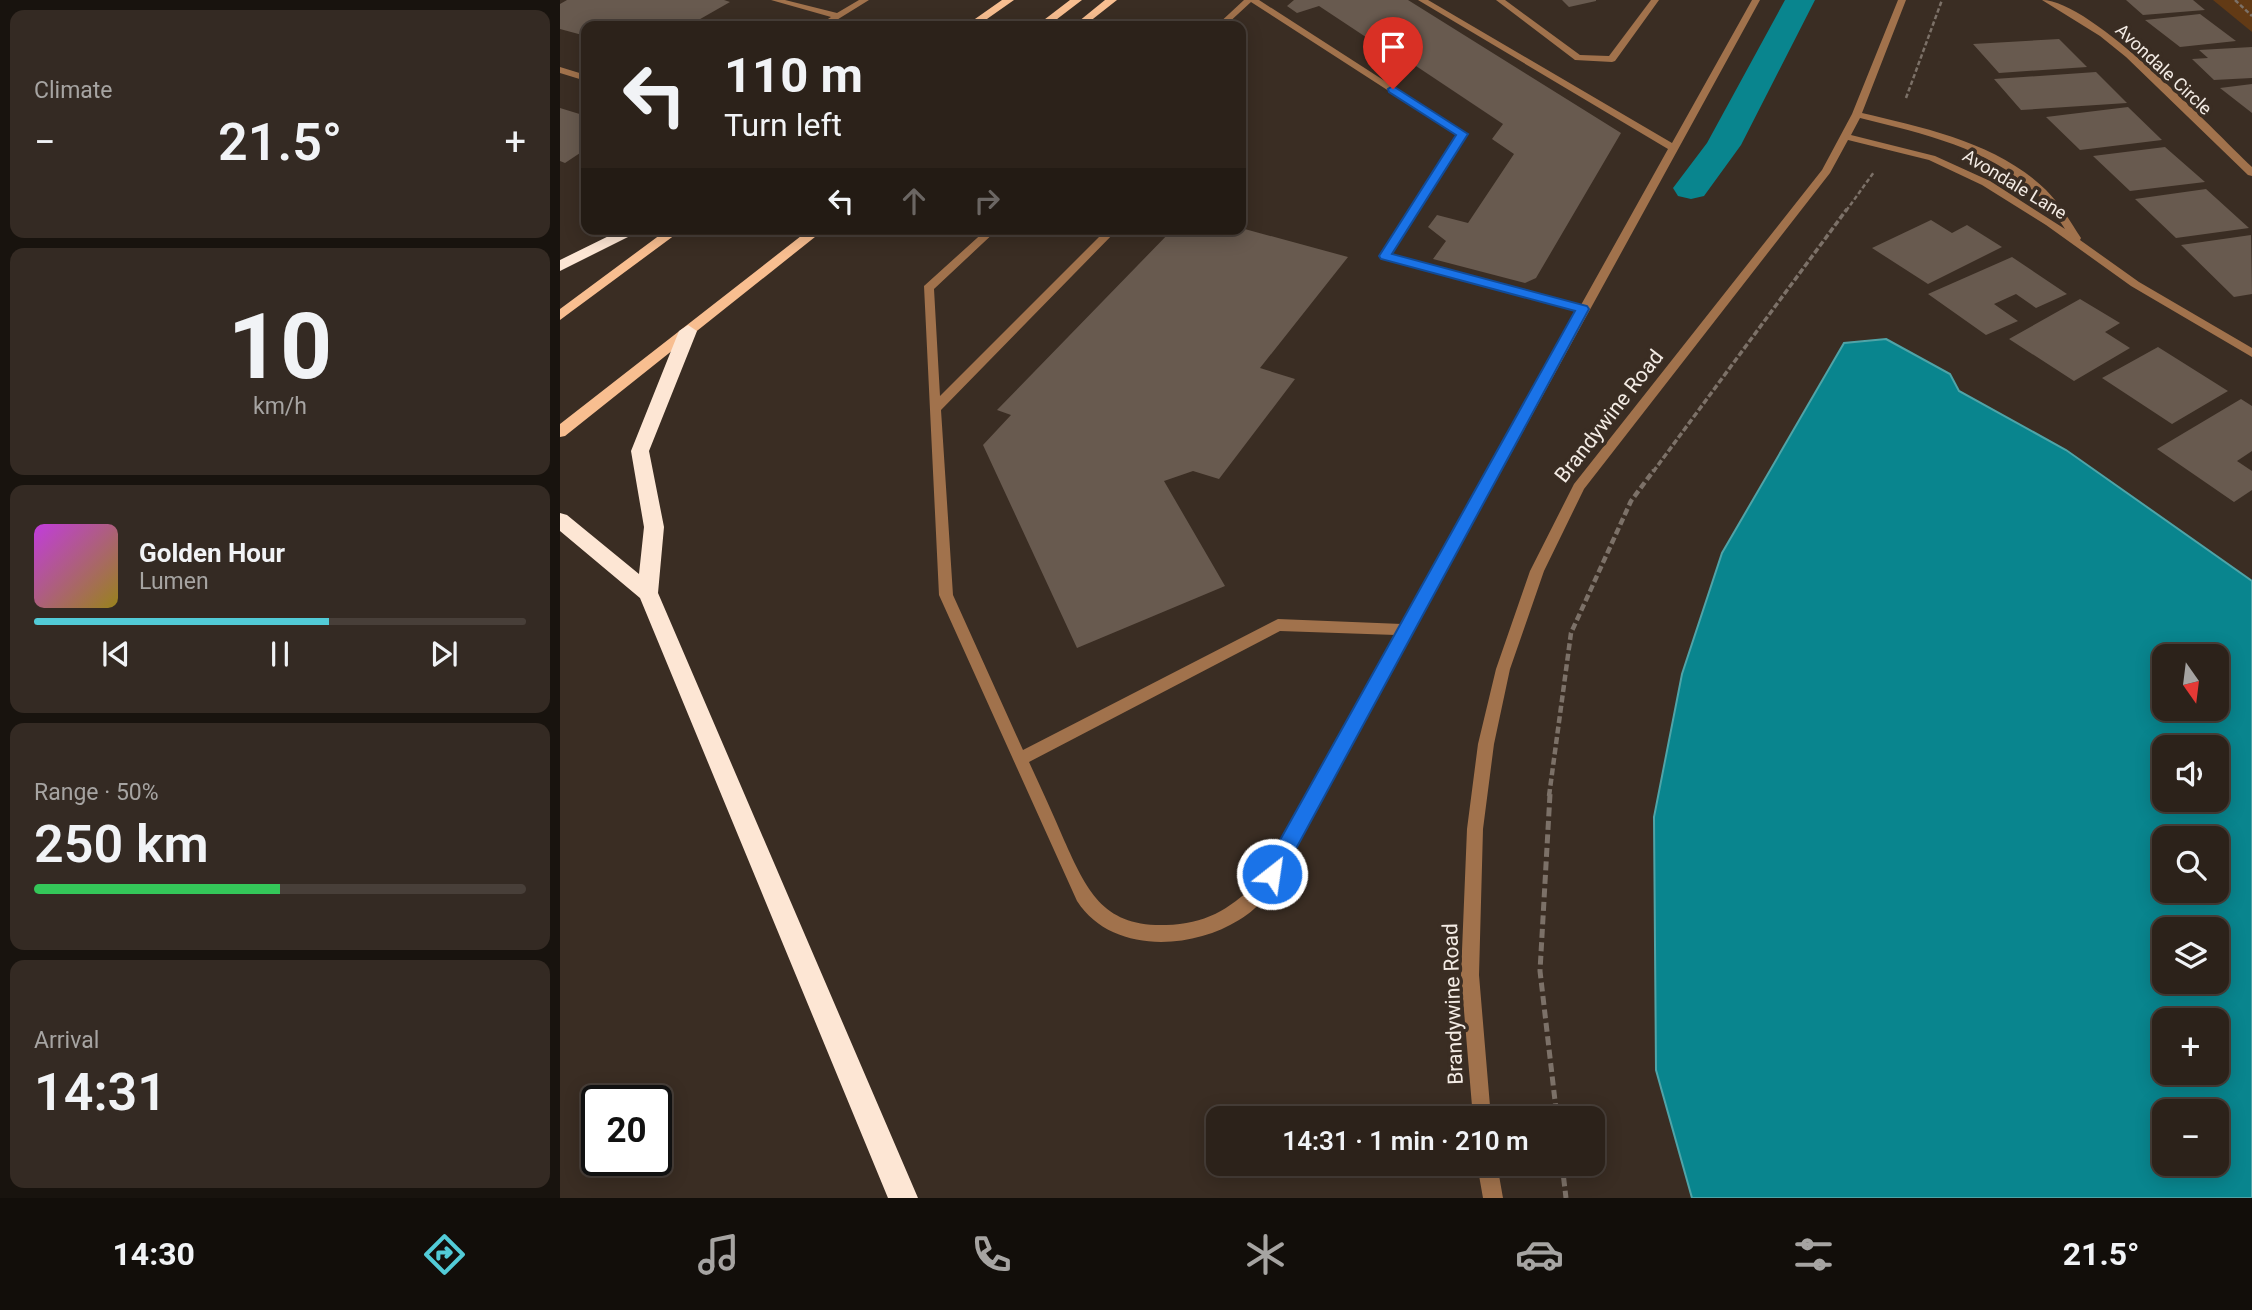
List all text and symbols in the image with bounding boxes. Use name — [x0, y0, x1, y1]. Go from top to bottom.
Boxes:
pin — [1363, 17, 1423, 89]
street label: Avondale Circle — [2112, 19, 2216, 119]
icon: arrive — [1374, 28, 1412, 66]
text: 110 m — [724, 47, 863, 104]
icon: left — [609, 49, 700, 140]
text: Climate — [34, 77, 113, 104]
text: Turn left — [724, 106, 842, 144]
text: 21.5° — [218, 112, 342, 173]
text: − — [34, 120, 56, 164]
text: + — [504, 120, 526, 164]
street label: Avondale Lane — [1959, 145, 2071, 223]
icon: left — [822, 182, 860, 220]
icon: ahead — [895, 182, 933, 220]
icon: right — [968, 182, 1006, 220]
text: 10 — [228, 294, 332, 400]
street label: Brandywine Road — [1550, 345, 1668, 487]
text: km/h — [253, 393, 307, 420]
text: Golden Hour — [139, 538, 285, 568]
text: Lumen — [139, 568, 209, 595]
icon: previous — [97, 635, 135, 673]
icon: pause — [261, 635, 299, 673]
icon: next — [425, 635, 463, 673]
north arrow — [2152, 644, 2230, 721]
map controls — [2152, 644, 2229, 1176]
button: sound — [2152, 735, 2229, 812]
text: Range · 50% — [34, 779, 159, 806]
text: 250 km — [34, 814, 209, 875]
button: search — [2152, 826, 2229, 903]
position arrow — [1235, 837, 1309, 911]
button: layers — [2152, 917, 2229, 994]
street label: Brandywine Road — [1438, 923, 1468, 1085]
button: + — [2152, 1008, 2229, 1085]
text: Arrival — [34, 1027, 99, 1054]
text: 14:31 — [34, 1062, 167, 1123]
speed limit sign: 20 — [581, 1085, 672, 1176]
button: − — [2152, 1099, 2229, 1176]
text: 14:31 · 1 min · 210 m — [1282, 1126, 1529, 1156]
icon: directions — [420, 1230, 469, 1279]
icon: music — [694, 1230, 743, 1279]
icon: phone — [967, 1230, 1016, 1279]
icon: climate — [1241, 1230, 1290, 1279]
icon: car — [1515, 1230, 1564, 1279]
icon: filters — [1789, 1230, 1838, 1279]
text: 14:30 — [112, 1235, 195, 1273]
text: 21.5° — [2063, 1235, 2139, 1273]

